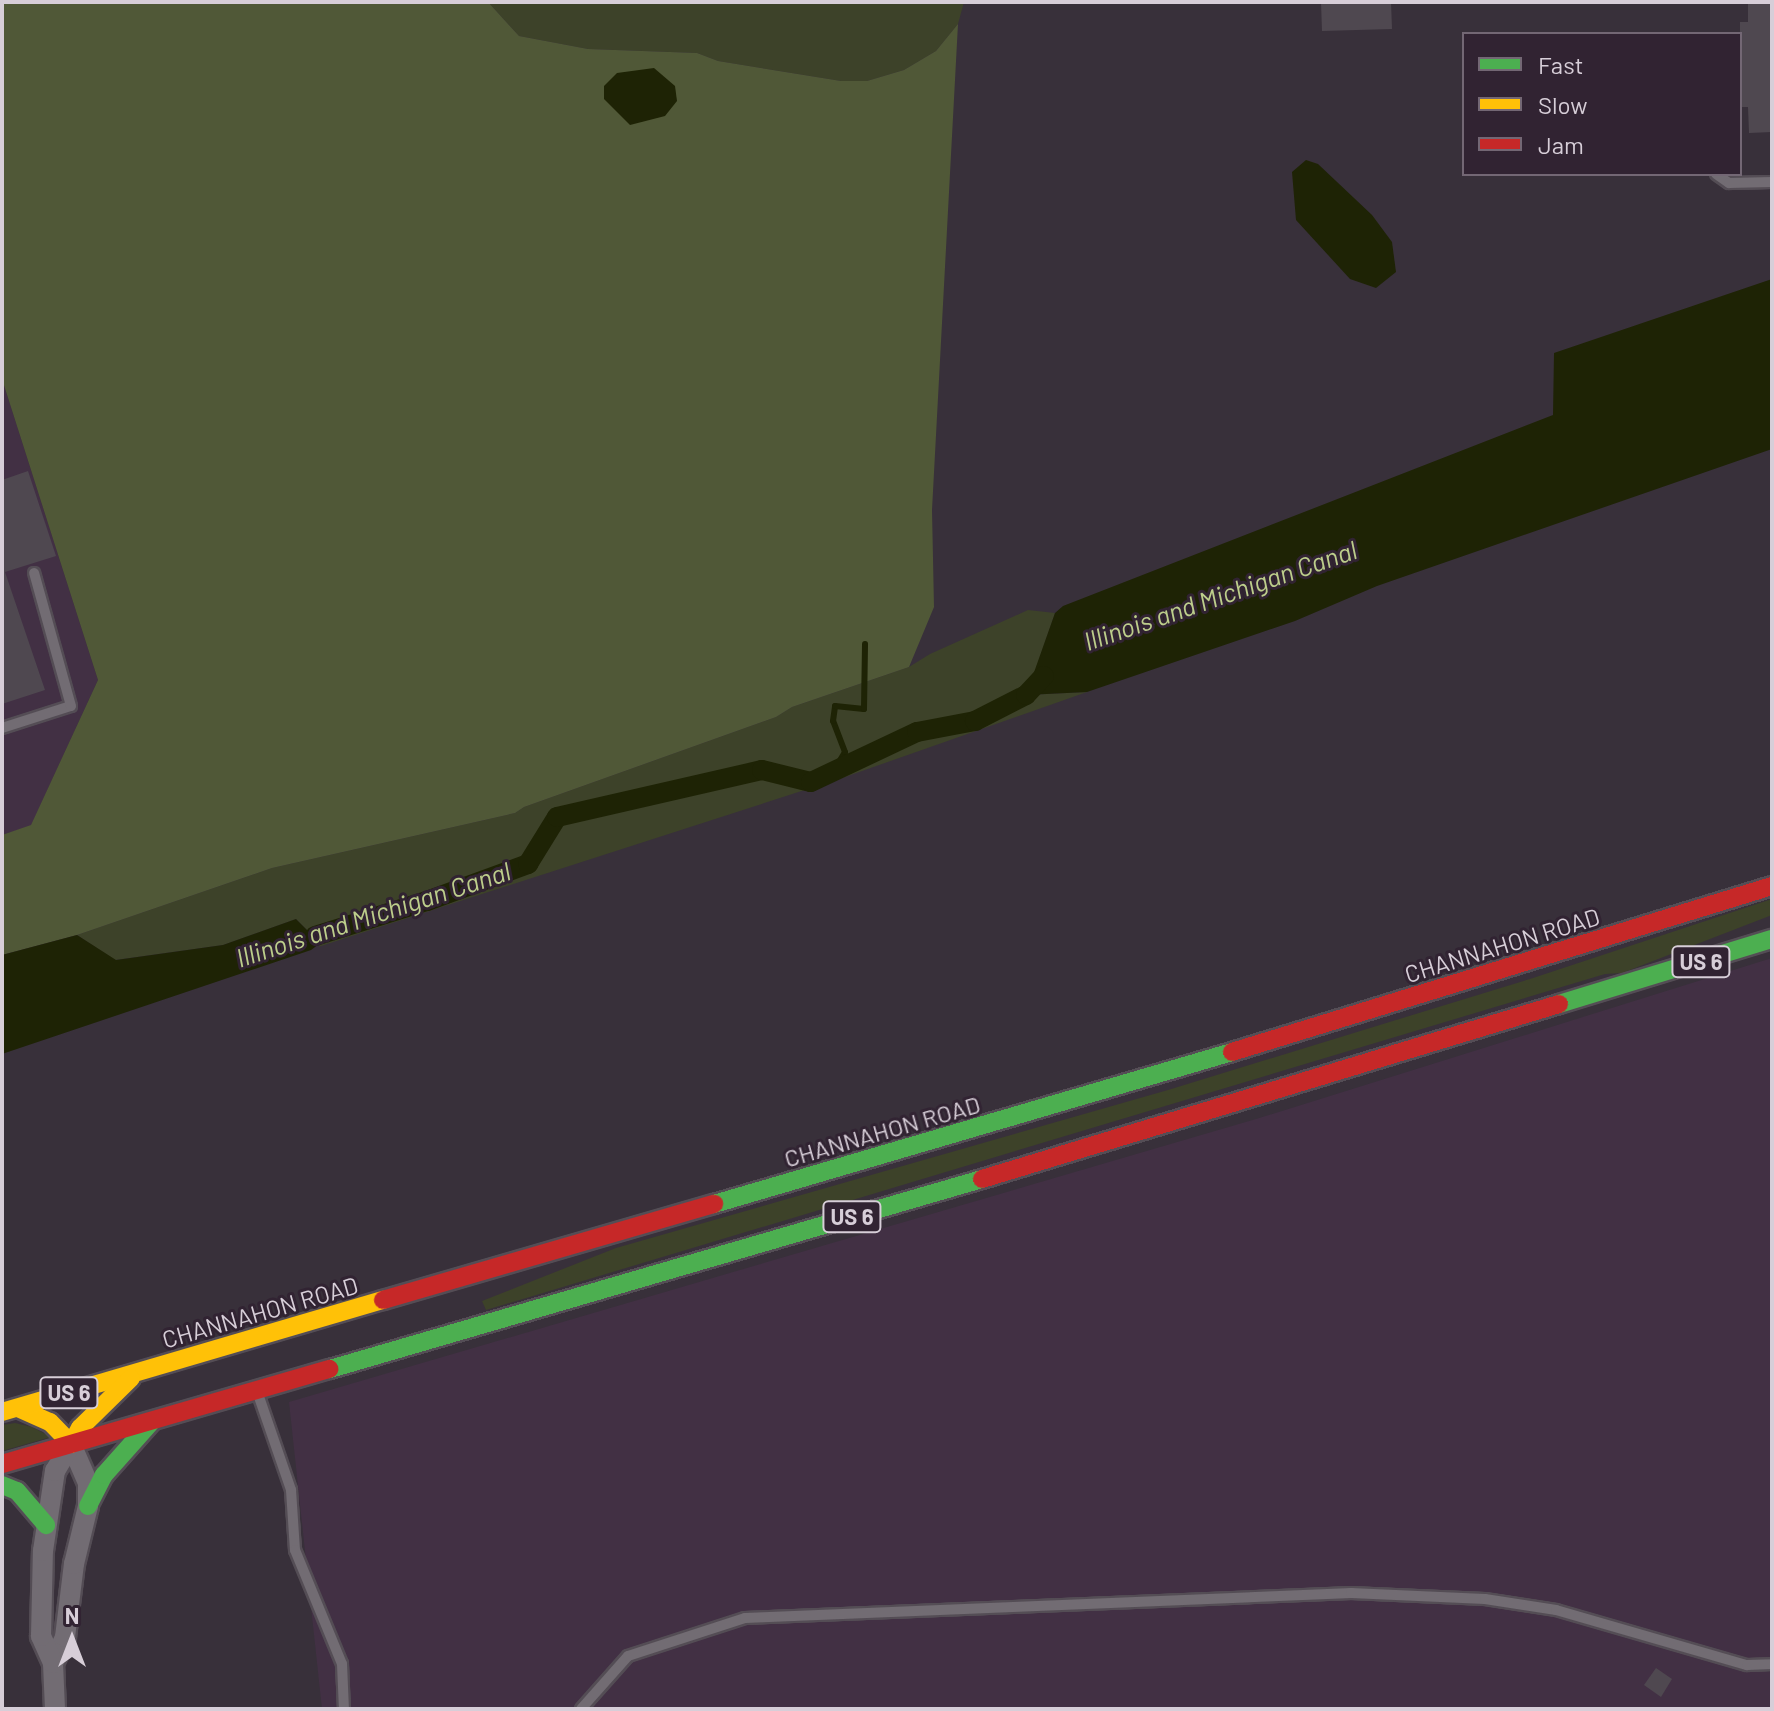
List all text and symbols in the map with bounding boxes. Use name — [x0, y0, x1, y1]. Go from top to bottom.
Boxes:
legend — [1462, 32, 1742, 176]
text: Fast — [1538, 50, 1583, 79]
text: Slow — [1538, 90, 1587, 119]
text: Jam — [1538, 130, 1584, 159]
water label: Illinois and Michigan Canal — [1079, 534, 1361, 656]
water label: Illinois and Michigan Canal — [232, 855, 514, 973]
street label: CHANNAHON ROAD — [1401, 902, 1603, 988]
road number: US 6 — [1671, 944, 1731, 980]
street label: CHANNAHON ROAD — [781, 1089, 983, 1173]
road number: US 6 — [822, 1199, 882, 1235]
street label: CHANNAHON ROAD — [159, 1270, 361, 1354]
road number: US 6 — [39, 1375, 99, 1411]
north arrow — [32, 1599, 112, 1679]
text: N — [65, 1602, 79, 1628]

